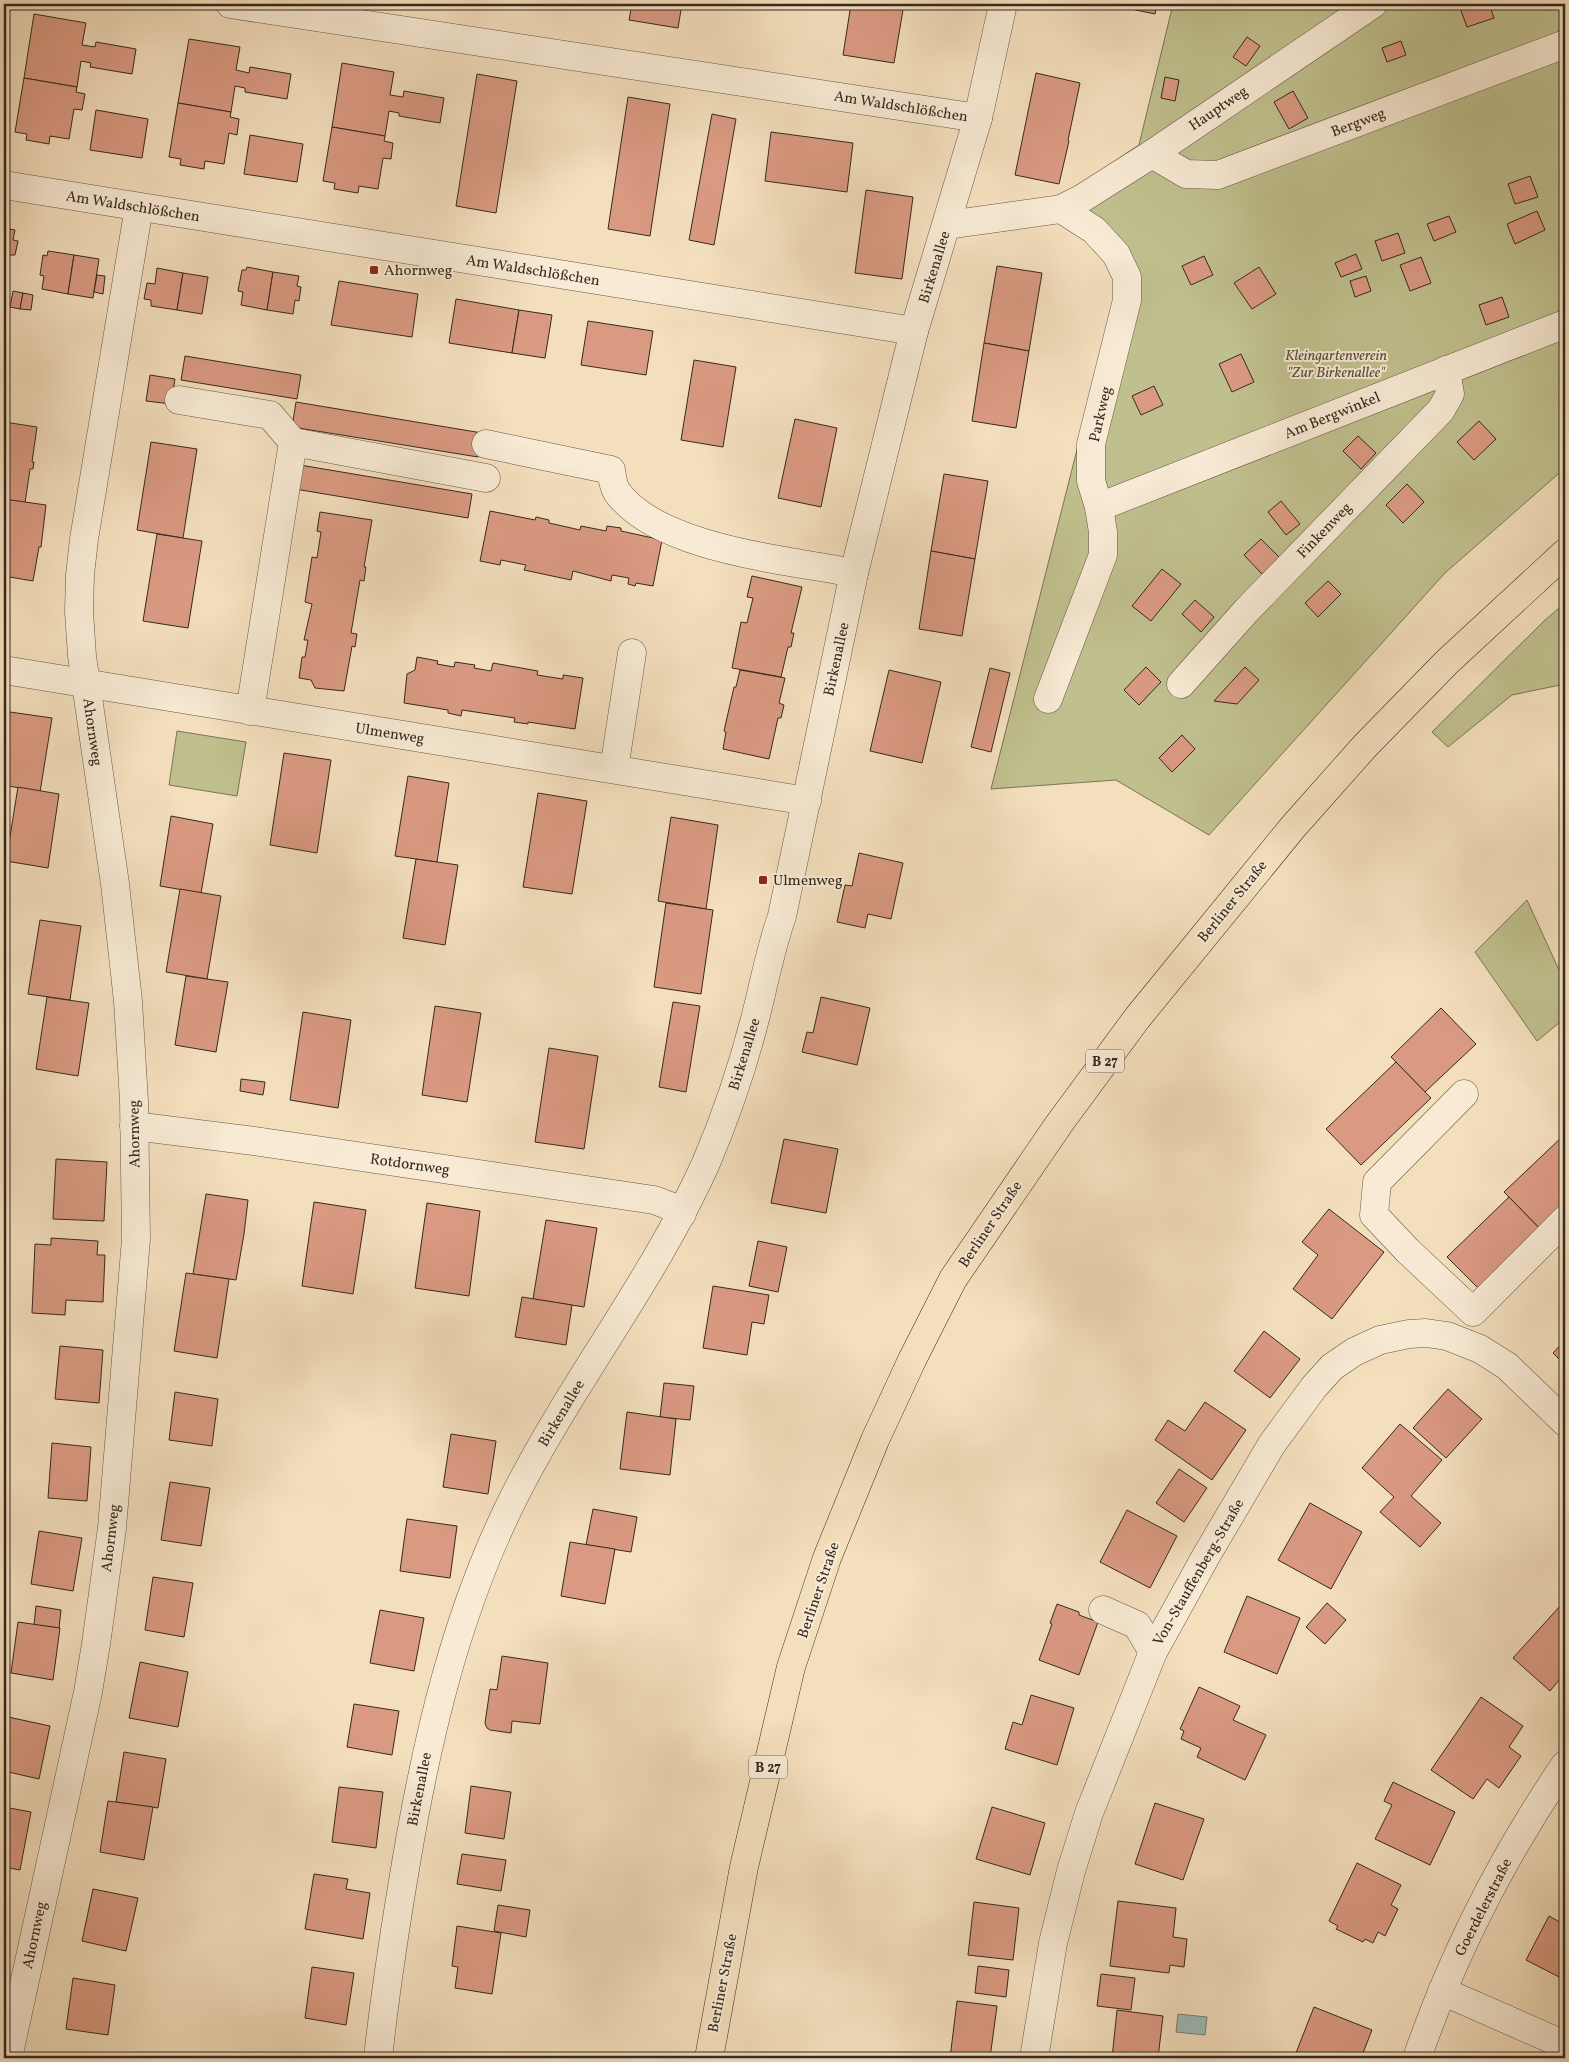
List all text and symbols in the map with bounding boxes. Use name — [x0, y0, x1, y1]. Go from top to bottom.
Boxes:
street label: Hauptweg — [1185, 82, 1253, 137]
street label: Am Waldschlößchen — [832, 87, 969, 128]
street label: Bergweg — [1328, 103, 1389, 143]
street label: Am Waldschlößchen — [64, 187, 201, 228]
street label: Birkenallee — [914, 229, 956, 306]
street label: Am Waldschlößchen — [464, 251, 601, 292]
place label: Ahornweg — [384, 261, 453, 282]
marker: Ahornweg — [368, 264, 380, 276]
park label: Kleingartenverein "Zur Birkenallee" — [1285, 346, 1387, 384]
street label: Parkweg — [1085, 384, 1118, 444]
street label: Am Bergwinkel — [1281, 388, 1384, 445]
street label: Finkenweg — [1293, 498, 1358, 564]
street label: Birkenallee — [819, 621, 856, 698]
street label: Ahornweg — [76, 697, 107, 768]
street label: Ulmenweg — [354, 719, 426, 750]
street label: Berliner Straße — [1193, 856, 1273, 948]
place label: Ulmenweg — [773, 871, 843, 892]
marker: Ulmenweg — [757, 874, 769, 886]
street label: Birkenallee — [724, 1016, 766, 1093]
road number: B 27 — [1086, 1050, 1124, 1072]
street label: Ahornweg — [124, 1099, 147, 1168]
street label: Rotdornweg — [369, 1149, 451, 1182]
street label: Berliner Straße — [954, 1177, 1028, 1272]
street label: Birkenallee — [534, 1376, 591, 1451]
street label: Von-Stauffenberg-Straße — [1149, 1495, 1250, 1650]
street label: Ahornweg — [97, 1503, 126, 1573]
street label: Berliner Straße — [793, 1540, 846, 1641]
street label: Birkenallee — [403, 1751, 438, 1828]
road number: B 27 — [749, 1755, 787, 1778]
street label: Goerdelerstraße — [1451, 1855, 1518, 1960]
street label: Ahornweg — [18, 1899, 53, 1971]
street label: Berliner Straße — [704, 1932, 743, 2035]

